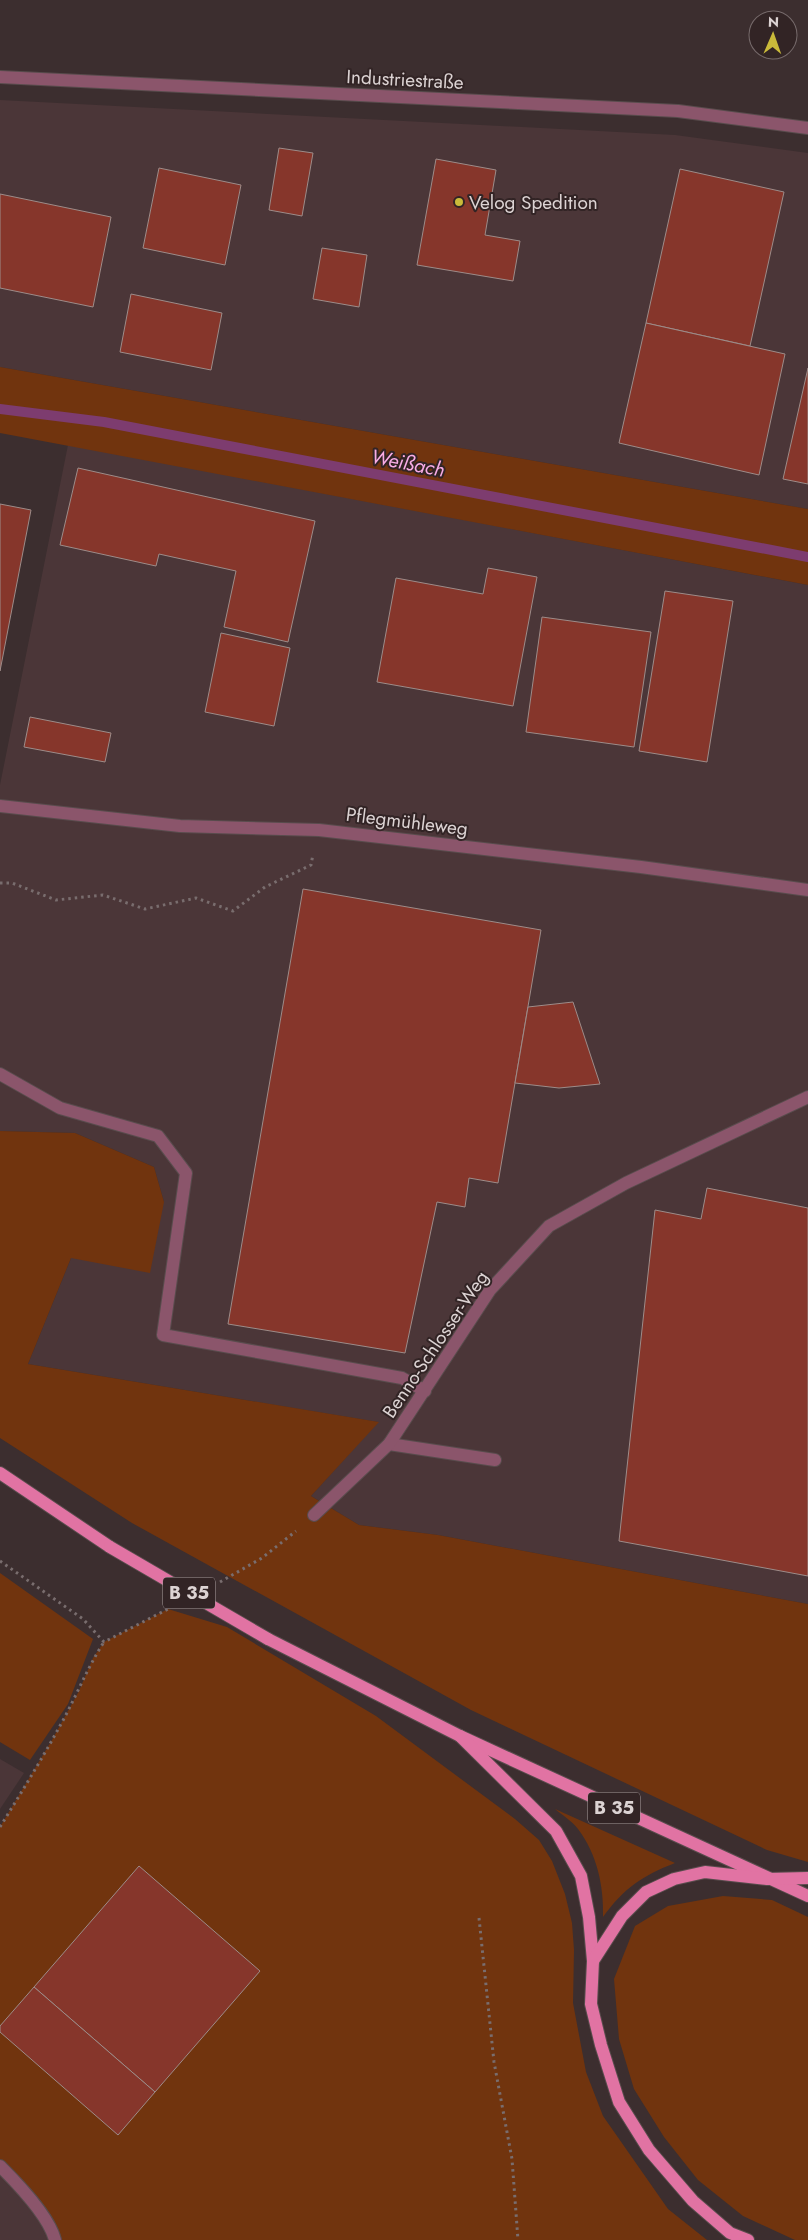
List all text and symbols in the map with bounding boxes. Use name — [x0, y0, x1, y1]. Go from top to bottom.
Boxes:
north arrow — [748, 10, 798, 60]
text: N — [768, 12, 779, 32]
street label: Industriestraße — [346, 63, 464, 96]
place label: Velog Spedition — [469, 189, 598, 216]
marker: Velog Spedition — [453, 196, 465, 208]
water label: Weißach — [369, 442, 447, 485]
street label: Pflegmühleweg — [344, 801, 469, 842]
street label: Benno-Schlosser-Weg — [376, 1265, 495, 1423]
road number: B 35 — [163, 1578, 215, 1609]
road number: B 35 — [588, 1792, 640, 1824]

